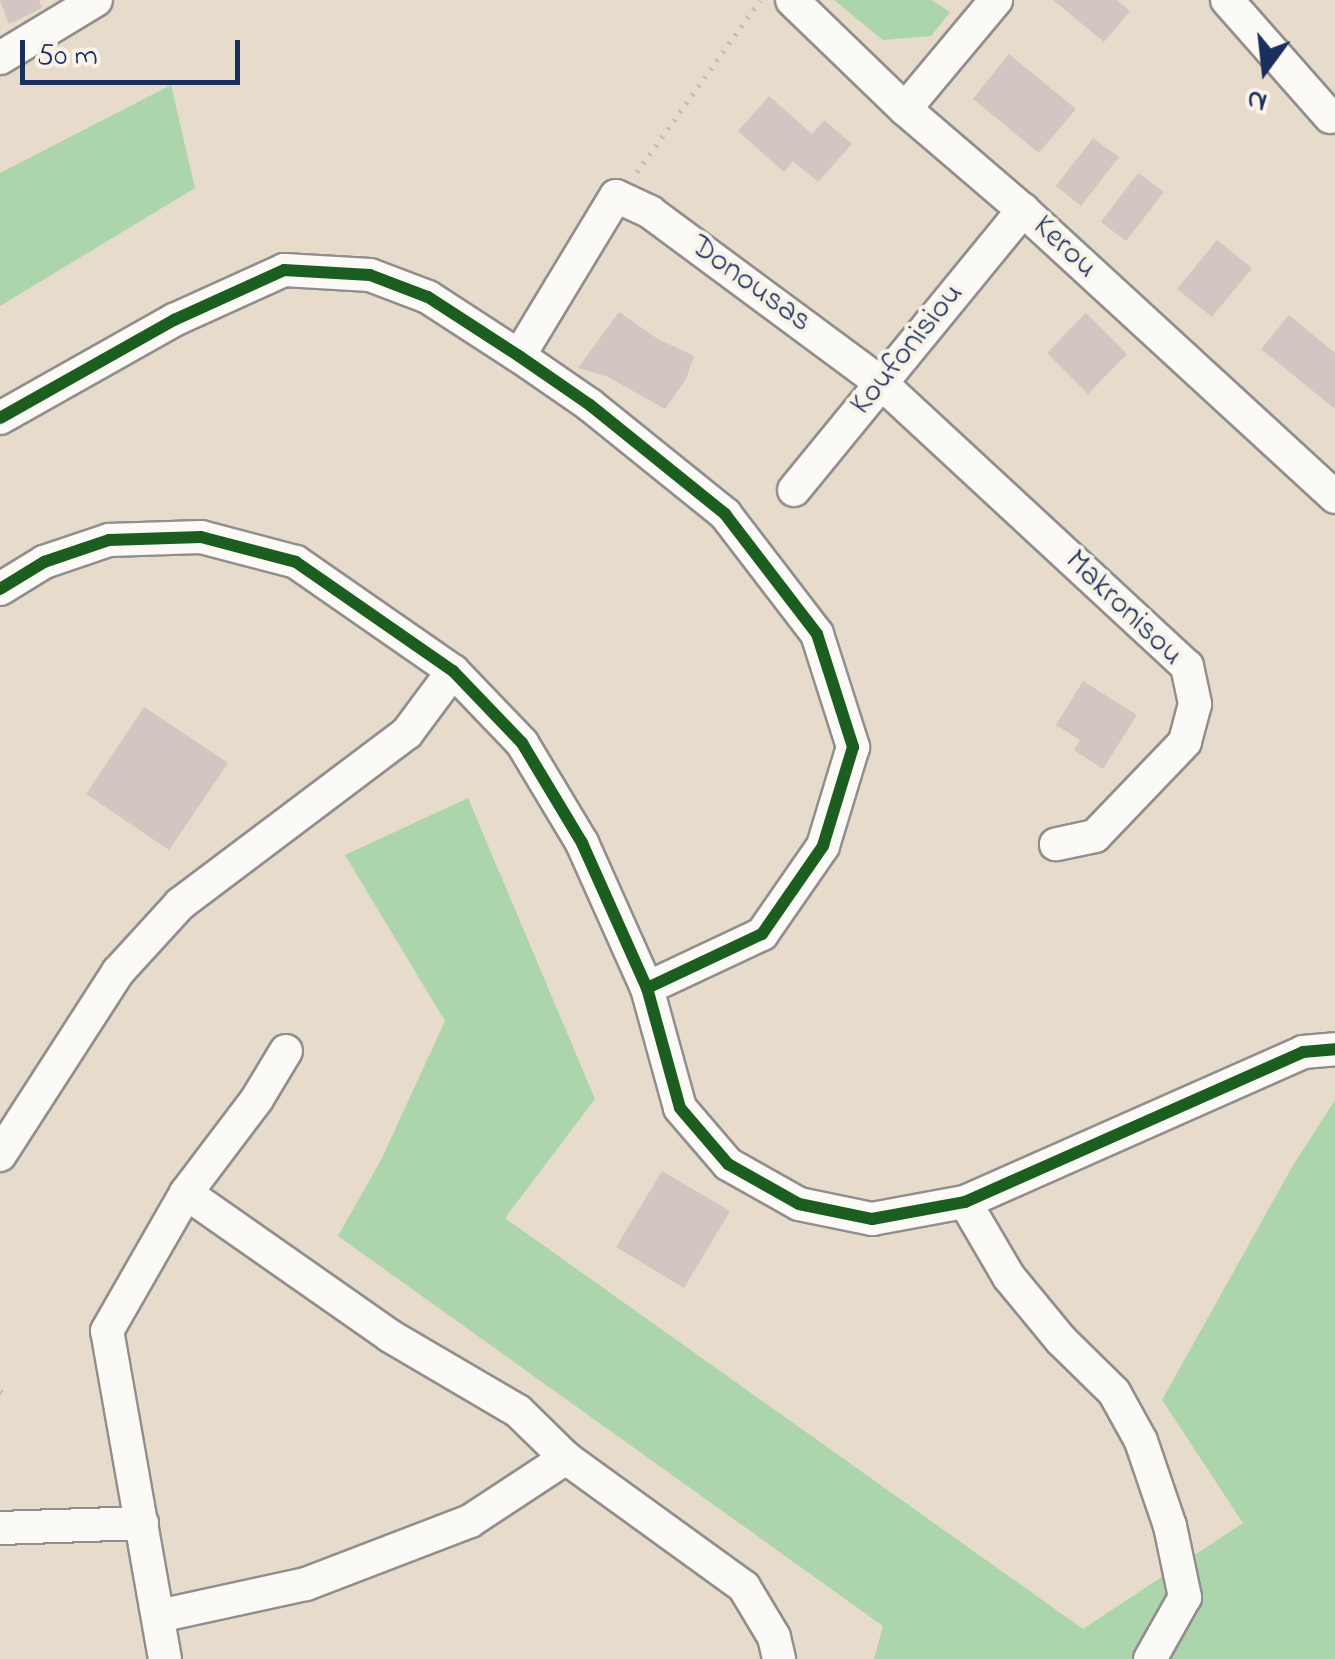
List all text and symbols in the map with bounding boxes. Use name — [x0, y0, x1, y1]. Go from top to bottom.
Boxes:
scale bar — [25, 20, 245, 82]
north arrow — [1215, 20, 1315, 120]
text: 50 m — [37, 35, 98, 79]
text: N — [1243, 77, 1272, 122]
street label: Kerou — [1024, 209, 1104, 287]
street label: Donousas — [682, 228, 818, 342]
street label: Koufonisiou — [843, 276, 973, 424]
street label: Makronisou — [1056, 543, 1190, 675]

